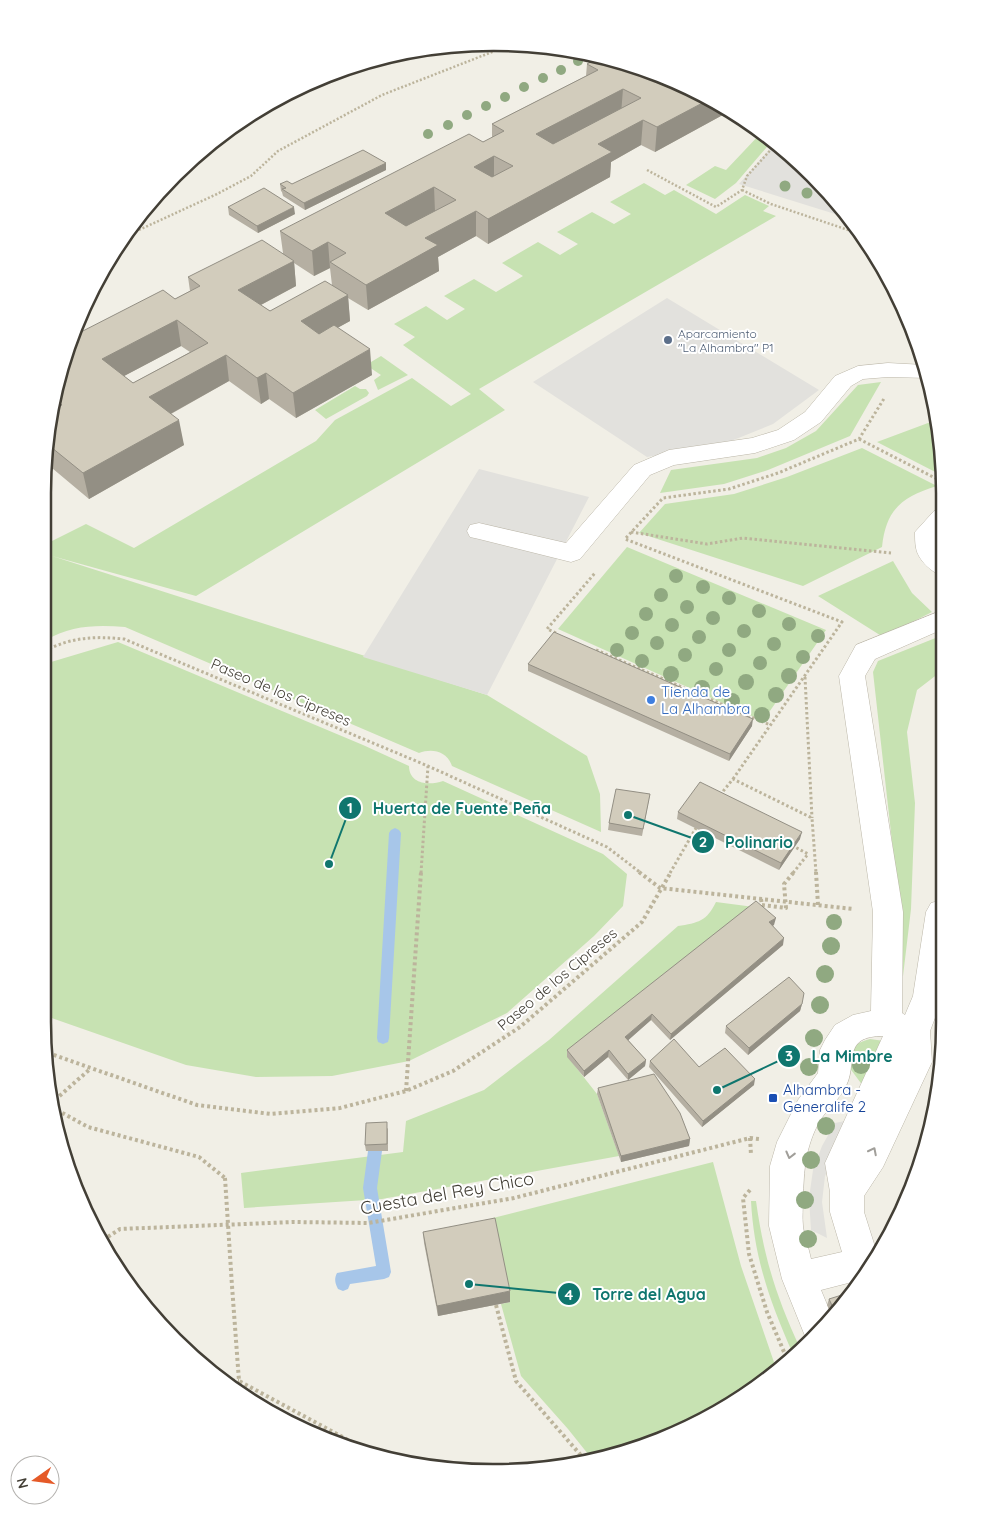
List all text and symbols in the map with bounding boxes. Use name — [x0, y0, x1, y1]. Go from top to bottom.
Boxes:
place label: Aparcamiento "La Alhambra" P1 — [678, 326, 774, 355]
marker: Aparcamiento "La Alhambra" P1 — [662, 334, 674, 346]
street label: Paseo de los Cipreses — [208, 654, 354, 730]
place label: Tienda de La Alhambra — [661, 682, 750, 718]
marker: Tienda de La Alhambra — [645, 694, 657, 706]
callout: Huerta de Fuente Peña — [337, 793, 561, 824]
text: 1 — [347, 798, 353, 817]
text: Huerta de Fuente Peña — [373, 798, 551, 818]
callout: Polinario — [690, 827, 803, 858]
text: 2 — [699, 832, 707, 851]
text: Polinario — [725, 832, 793, 852]
street label: Paseo de los Cipreses — [493, 923, 621, 1035]
callout: La Mimbre — [777, 1040, 903, 1071]
text: 3 — [785, 1046, 793, 1065]
text: La Mimbre — [811, 1046, 893, 1066]
place label: Alhambra - Generalife 2 — [783, 1080, 866, 1116]
marker: Alhambra - Generalife 2 — [767, 1092, 779, 1104]
one-way arrow — [867, 1147, 877, 1156]
one-way arrow — [785, 1150, 796, 1159]
street label: Cuesta del Rey Chico — [358, 1166, 536, 1220]
callout: Torre del Agua — [557, 1279, 715, 1310]
text: Torre del Agua — [592, 1284, 706, 1304]
text: 4 — [565, 1285, 574, 1304]
north arrow — [10, 1455, 60, 1505]
text: N — [12, 1476, 32, 1490]

